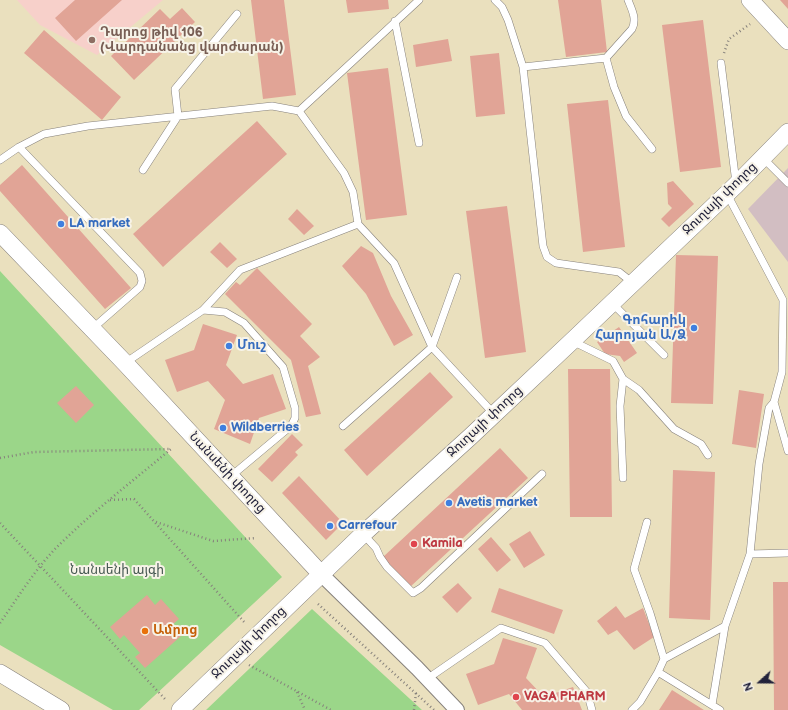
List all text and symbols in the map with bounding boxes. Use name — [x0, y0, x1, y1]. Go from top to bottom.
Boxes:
place label: Դպրոց թիվ 106 (Վարդանանց վարժարան) — [100, 25, 284, 56]
marker: Դպրոց թիվ 106 (Վարդանանց վարժարան) — [87, 35, 97, 45]
street label: Ջուղայի փողոց — [680, 160, 760, 238]
place label: LA market — [69, 216, 130, 232]
marker: LA market — [56, 219, 66, 229]
place label: Գոհարիկ Հարոյան Ա/Ձ — [595, 313, 686, 344]
marker: Գոհարիկ Հարոյան Ա/Ձ — [689, 323, 699, 333]
place label: Մուշ — [237, 338, 266, 354]
marker: Մուշ — [224, 341, 234, 351]
street label: Ջուղայի փողոց — [444, 383, 526, 461]
place label: Wildberries — [231, 420, 299, 436]
marker: Wildberries — [218, 423, 228, 433]
street label: Նանսենի փողոց — [185, 429, 269, 517]
place label: Avetis market — [457, 495, 537, 511]
marker: Avetis market — [444, 498, 454, 508]
place label: Carrefour — [338, 518, 397, 534]
marker: Carrefour — [325, 521, 335, 531]
place label: Kamila — [422, 536, 463, 552]
marker: Kamila — [409, 539, 419, 549]
park label: Նանսենի այգի — [70, 563, 164, 579]
street label: Ջուղայի փողոց — [209, 604, 289, 682]
place label: Ամրոց — [153, 623, 197, 639]
marker: Ամրոց — [140, 626, 150, 636]
north arrow — [740, 662, 780, 702]
text: N — [741, 680, 756, 693]
place label: VAGA PHARM — [524, 689, 606, 705]
marker: VAGA PHARM — [511, 692, 521, 702]

